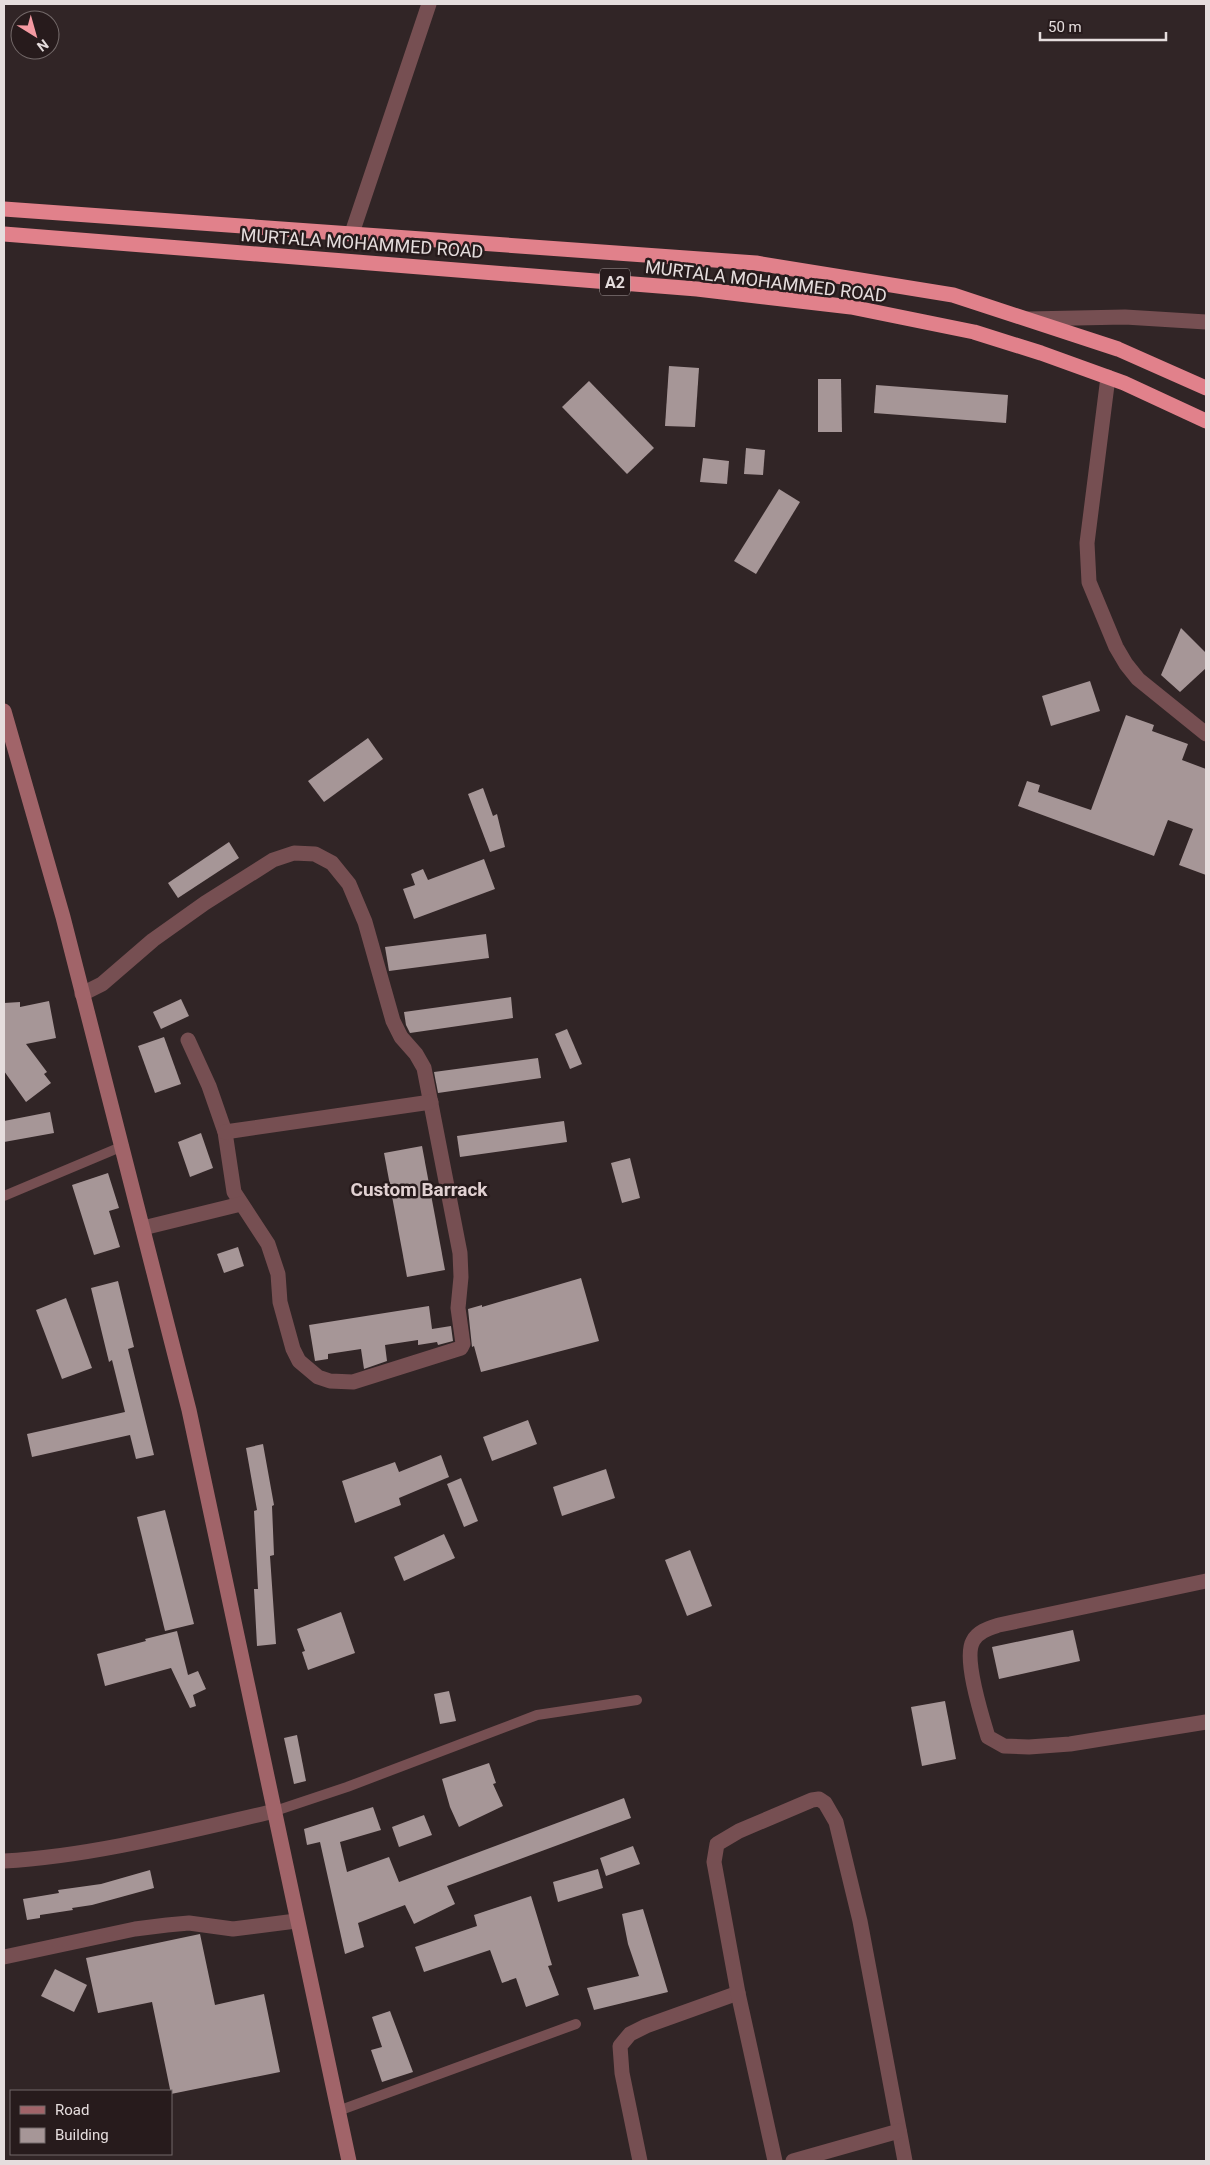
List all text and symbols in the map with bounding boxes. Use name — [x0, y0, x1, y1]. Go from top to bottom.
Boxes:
north arrow — [10, 10, 60, 60]
scale bar — [1040, 10, 1166, 42]
text: 50 m — [1048, 18, 1082, 36]
text: N — [34, 36, 52, 55]
street label: MURTALA MOHAMMED ROAD — [240, 224, 484, 262]
street label: MURTALA MOHAMMED ROAD — [644, 256, 888, 306]
road number: A2 — [600, 268, 630, 296]
district label: Custom Barrack — [350, 1178, 488, 1201]
legend — [10, 2090, 172, 2155]
text: Road — [55, 2101, 89, 2119]
text: Building — [55, 2126, 109, 2144]

